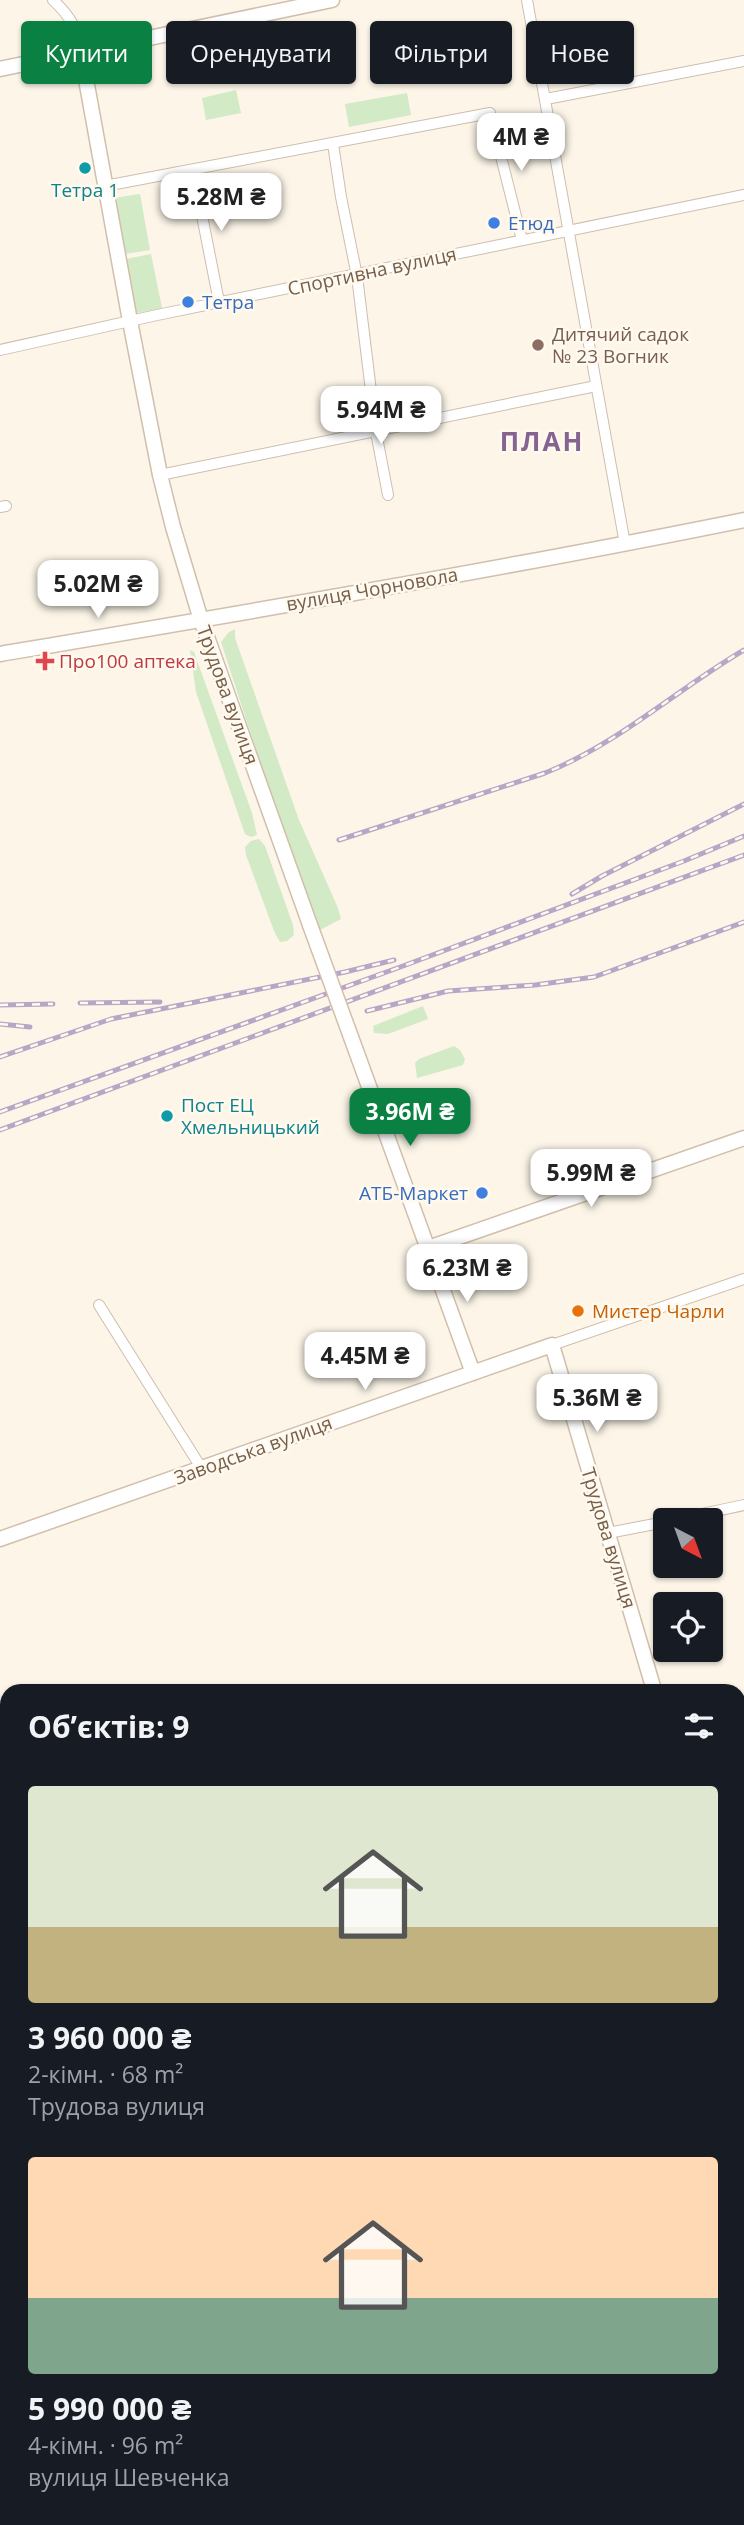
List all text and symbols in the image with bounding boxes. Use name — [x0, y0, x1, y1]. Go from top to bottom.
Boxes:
chip: Купити — [21, 21, 152, 84]
chip: Орендувати — [166, 21, 356, 84]
chip: Фільтри — [370, 21, 512, 84]
chip: Нове — [526, 21, 634, 84]
pin: 4M ₴ — [480, 114, 562, 173]
text: 4M ₴ — [493, 120, 549, 152]
marker: Тетра 1 — [77, 160, 93, 176]
pin: 5.28M ₴ — [156, 174, 286, 233]
place label: Тетра 1 — [51, 177, 119, 203]
text: 5.28M ₴ — [176, 180, 266, 212]
place label: Етюд — [508, 210, 554, 236]
marker: Етюд — [486, 215, 502, 231]
street label: Спортивна вулиця — [285, 240, 459, 302]
place label: Тетра — [202, 289, 254, 315]
marker: Тетра — [180, 294, 196, 310]
place label: Дитячий садок № 23 Вогник — [552, 321, 689, 369]
marker: Дитячий садок № 23 Вогник — [530, 337, 546, 353]
pin: 5.94M ₴ — [316, 386, 446, 446]
text: 5.94M ₴ — [336, 393, 426, 425]
district label: ПЛАН — [500, 423, 584, 459]
pin: 5.02M ₴ — [33, 560, 163, 620]
street label: вулиця Чорновола — [284, 561, 460, 617]
text: 5.02M ₴ — [53, 567, 143, 599]
street label: Трудова вулиця — [191, 622, 265, 768]
place label: Про100 аптека — [59, 648, 196, 674]
marker: Про100 аптека — [37, 653, 53, 669]
pin: 3.96M ₴ — [345, 1088, 475, 1148]
place label: Пост ЕЦ Хмельницький — [181, 1092, 320, 1140]
text: 3.96M ₴ — [365, 1095, 455, 1127]
marker: Пост ЕЦ Хмельницький — [159, 1108, 175, 1124]
pin: 5.99M ₴ — [526, 1150, 656, 1209]
text: 5.99M ₴ — [546, 1156, 636, 1188]
place label: АТБ-Маркет — [359, 1180, 468, 1206]
marker: АТБ-Маркет — [474, 1185, 490, 1201]
pin: 6.23M ₴ — [402, 1244, 532, 1304]
text: 6.23M ₴ — [422, 1251, 512, 1283]
place label: Мистер Чарли — [592, 1298, 725, 1324]
marker: Мистер Чарли — [570, 1303, 586, 1319]
pin: 4.45M ₴ — [300, 1332, 430, 1392]
text: 4.45M ₴ — [320, 1339, 410, 1371]
pin: 5.36M ₴ — [532, 1374, 662, 1434]
text: 5.36M ₴ — [552, 1381, 642, 1413]
street label: Заводська вулиця — [170, 1409, 336, 1491]
street label: Трудова вулиця — [575, 1464, 643, 1612]
north arrow — [653, 1508, 723, 1578]
map controls — [653, 1508, 723, 1662]
button: locate — [653, 1592, 723, 1662]
text: Об’єктів: 9 — [28, 1706, 189, 1747]
icon: filters — [680, 1707, 718, 1745]
icon: home — [310, 1831, 436, 1957]
text: 3 960 000 ₴ — [28, 2017, 191, 2058]
text: 2-кімн. · 68 m² — [28, 2058, 183, 2090]
text: Трудова вулиця — [28, 2090, 205, 2122]
icon: home — [310, 2202, 436, 2328]
text: 5 990 000 ₴ — [28, 2388, 191, 2429]
text: 4-кімн. · 96 m² — [28, 2429, 183, 2461]
text: вулиця Шевченка — [28, 2461, 230, 2493]

